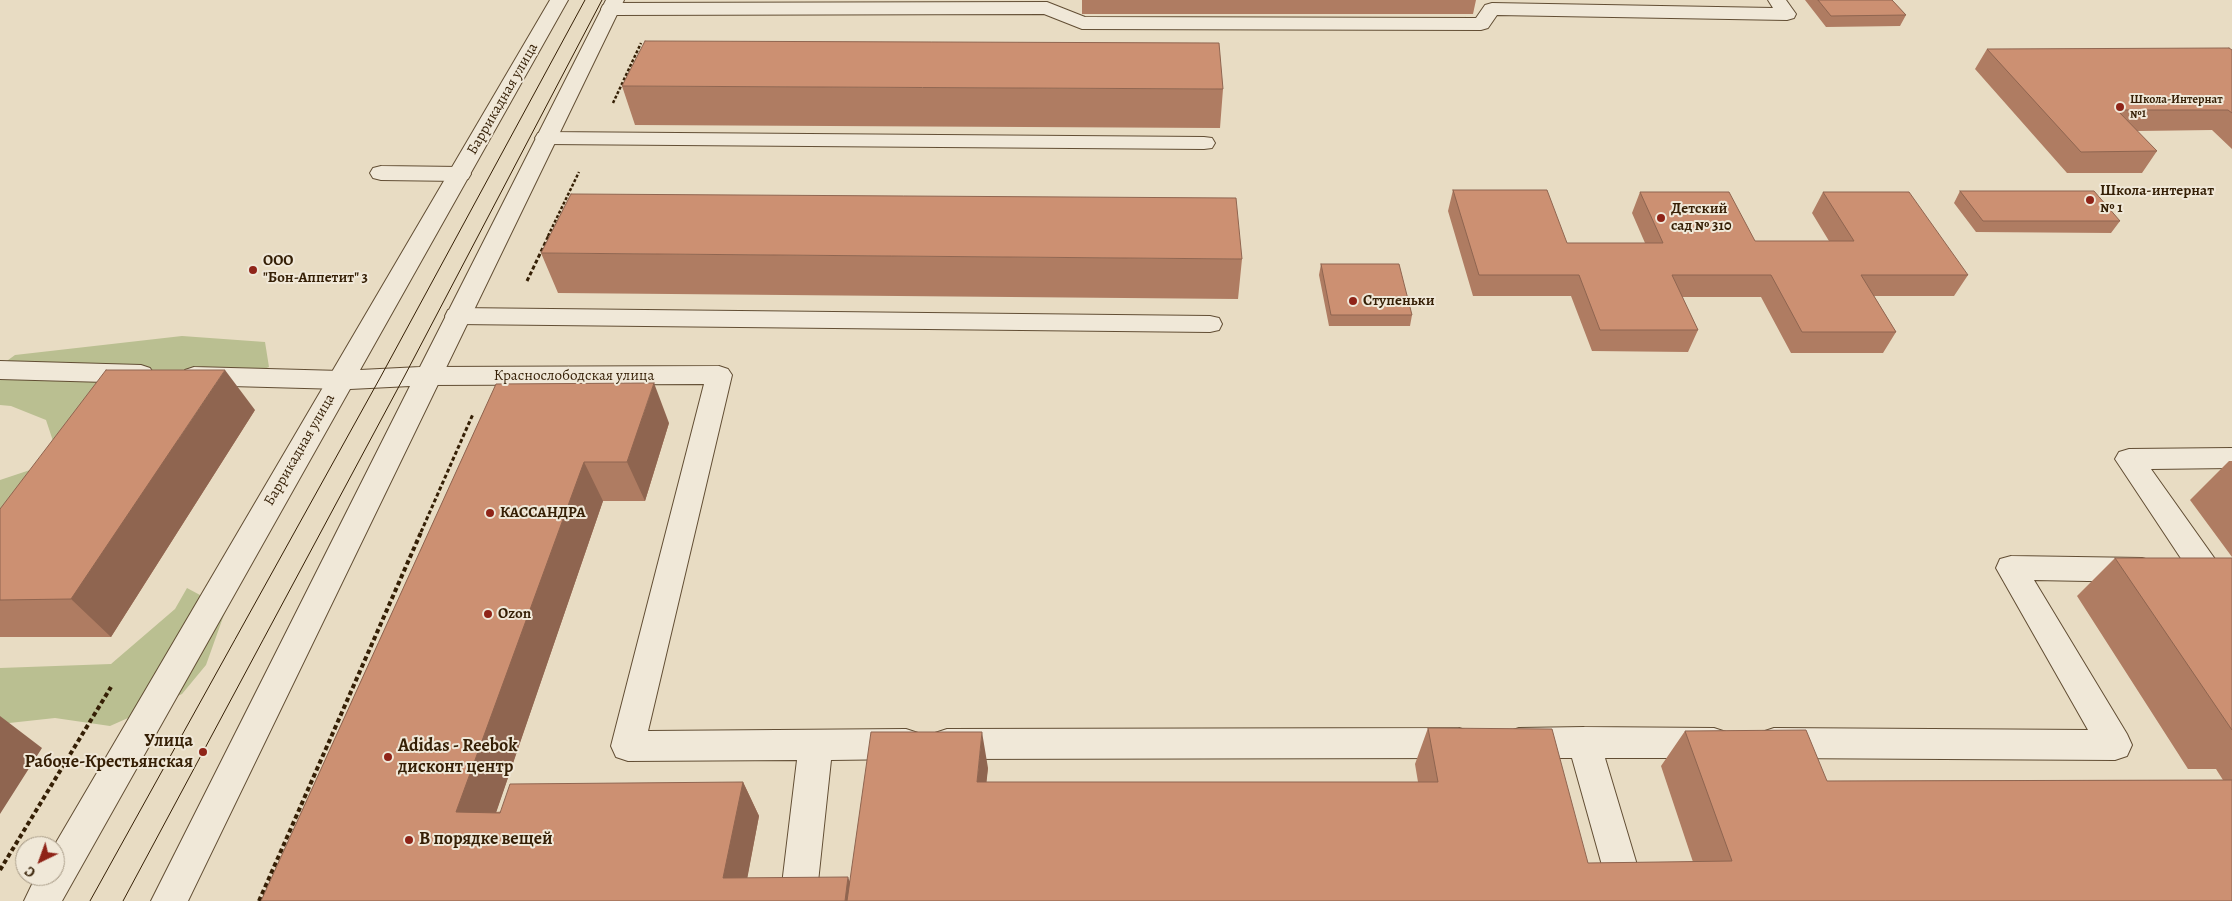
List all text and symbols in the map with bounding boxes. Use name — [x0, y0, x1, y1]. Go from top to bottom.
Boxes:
street label: Баррикадная улица — [464, 40, 542, 158]
place label: Школа-Интернат №1 — [2130, 93, 2223, 121]
marker: Школа-Интернат №1 — [2114, 101, 2126, 113]
place label: Школа-интернат № 1 — [2100, 182, 2214, 217]
marker: Школа-интернат № 1 — [2084, 194, 2096, 206]
place label: Детский сад № 310 — [1671, 200, 1731, 235]
marker: Детский сад № 310 — [1655, 212, 1667, 224]
place label: ООО "Бон-Аппетит" 3 — [263, 252, 368, 287]
marker: ООО "Бон-Аппетит" 3 — [247, 264, 259, 276]
place label: Ступеньки — [1363, 292, 1435, 310]
marker: Ступеньки — [1347, 295, 1359, 307]
street label: Краснослободская улица — [494, 367, 654, 385]
street label: Баррикадная улица — [261, 391, 339, 509]
place label: КАССАНДРА — [500, 504, 586, 522]
marker: КАССАНДРА — [484, 507, 496, 519]
place label: Ozon — [498, 605, 531, 623]
marker: Ozon — [482, 608, 494, 620]
place label: Улица Рабоче-Крестьянская — [25, 731, 193, 774]
place label: Adidas - Reebok дисконт центр — [398, 736, 518, 779]
marker: Улица Рабоче-Крестьянская — [197, 746, 209, 758]
marker: Adidas - Reebok дисконт центр — [382, 751, 394, 763]
place label: В порядке вещей — [419, 829, 553, 851]
marker: В порядке вещей — [403, 834, 415, 846]
north arrow — [15, 836, 65, 886]
text: С — [21, 862, 40, 882]

